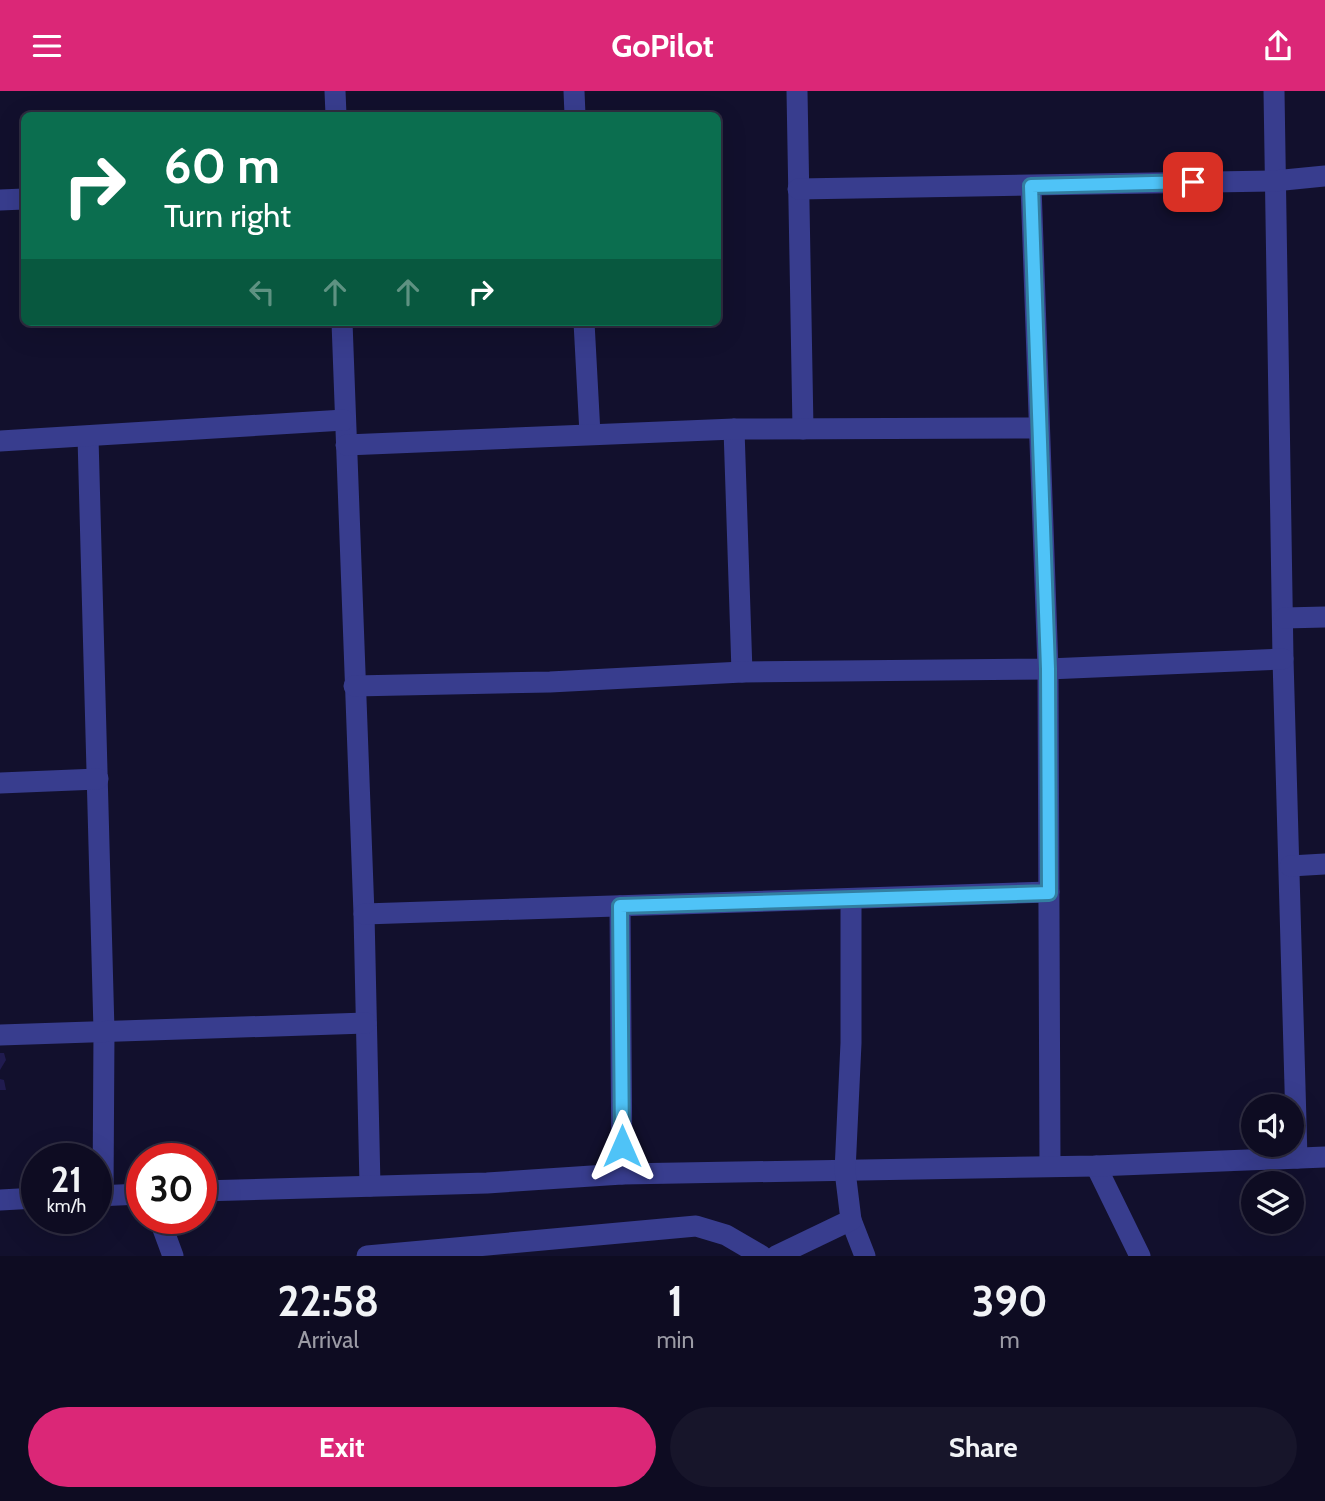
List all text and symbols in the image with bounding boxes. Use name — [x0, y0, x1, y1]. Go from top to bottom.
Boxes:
text: GoPilot — [611, 26, 714, 65]
icon: menu — [28, 27, 66, 65]
icon: share — [1259, 27, 1297, 65]
text: 60 m — [164, 136, 280, 195]
icon: right — [49, 140, 140, 231]
pin — [1163, 152, 1223, 212]
icon: arrive — [1174, 163, 1212, 201]
text: Turn right — [164, 196, 291, 235]
icon: left — [243, 273, 281, 311]
icon: ahead — [316, 273, 354, 311]
icon: ahead — [389, 273, 427, 311]
icon: right — [462, 273, 500, 311]
map controls — [1241, 1094, 1304, 1234]
button: sound — [1241, 1094, 1304, 1157]
position arrow — [585, 1109, 659, 1183]
speed limit sign: 30 — [126, 1143, 217, 1234]
text: 21 — [51, 1158, 82, 1201]
button: layers — [1241, 1171, 1304, 1234]
text: km/h — [47, 1195, 86, 1217]
text: 22:58 — [277, 1275, 379, 1327]
text: 1 — [668, 1275, 683, 1327]
text: 390 — [972, 1275, 1048, 1327]
text: Arrival — [298, 1326, 359, 1354]
text: min — [656, 1326, 694, 1354]
text: m — [1000, 1326, 1020, 1354]
button: Exit — [28, 1407, 656, 1487]
button: Share — [670, 1407, 1297, 1487]

